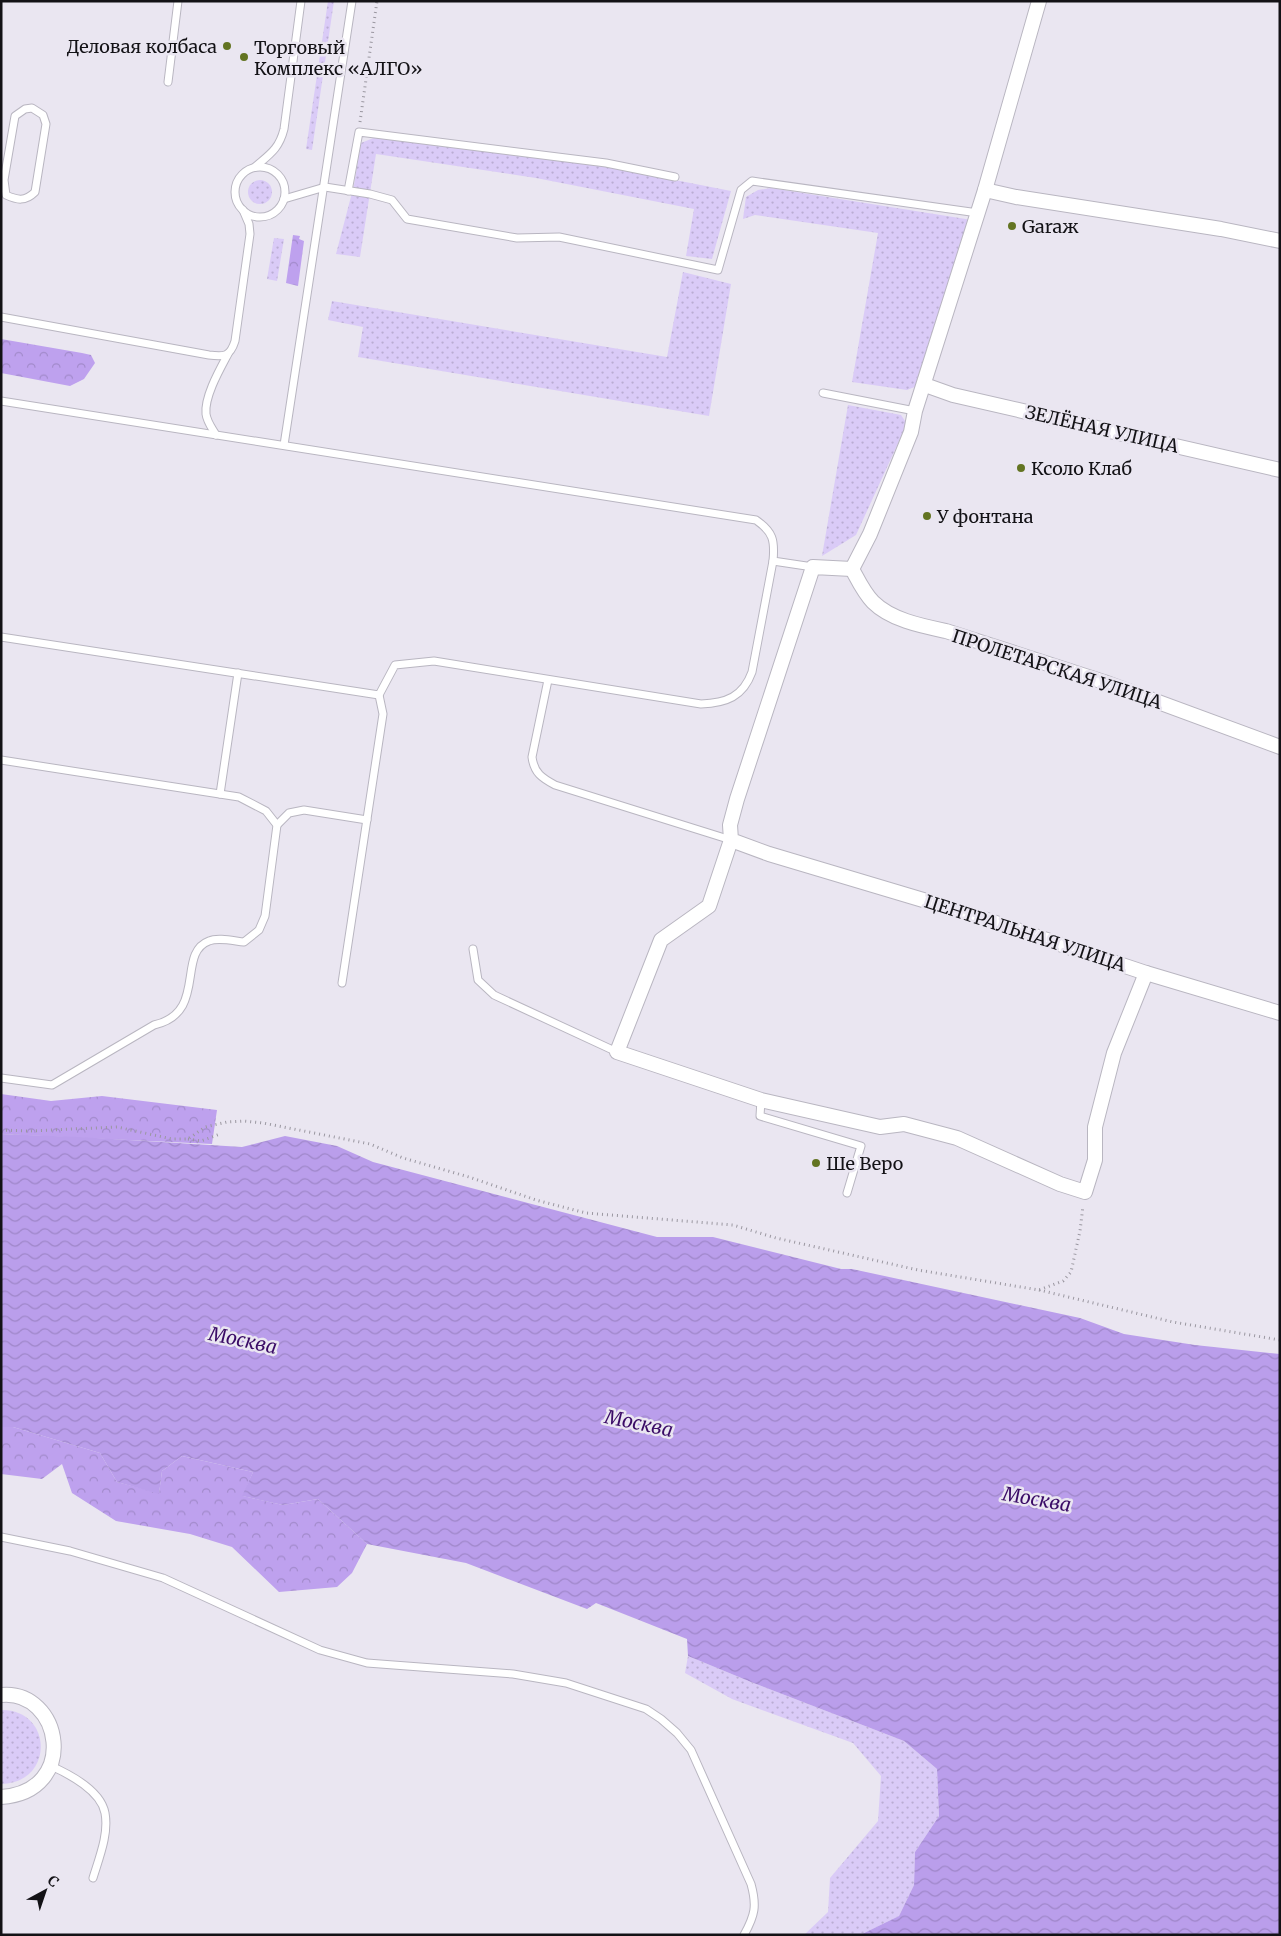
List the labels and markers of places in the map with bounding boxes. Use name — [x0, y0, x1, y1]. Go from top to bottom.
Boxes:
place label: Деловая колбаса — [67, 35, 217, 58]
place label: Торговый Комплекс «АЛГО» — [254, 36, 423, 80]
marker: Деловая колбаса — [221, 40, 233, 52]
marker: Торговый Комплекс «АЛГО» — [238, 51, 250, 63]
place label: Garaж — [1022, 215, 1079, 238]
marker: Garaж — [1006, 220, 1018, 232]
place label: Ксоло Клаб — [1031, 457, 1132, 480]
marker: Ксоло Клаб — [1015, 462, 1027, 474]
place label: У фонтана — [936, 505, 1034, 528]
marker: У фонтана — [921, 510, 933, 522]
place label: Ше Веро — [826, 1152, 903, 1175]
marker: Ше Веро — [810, 1157, 822, 1169]

